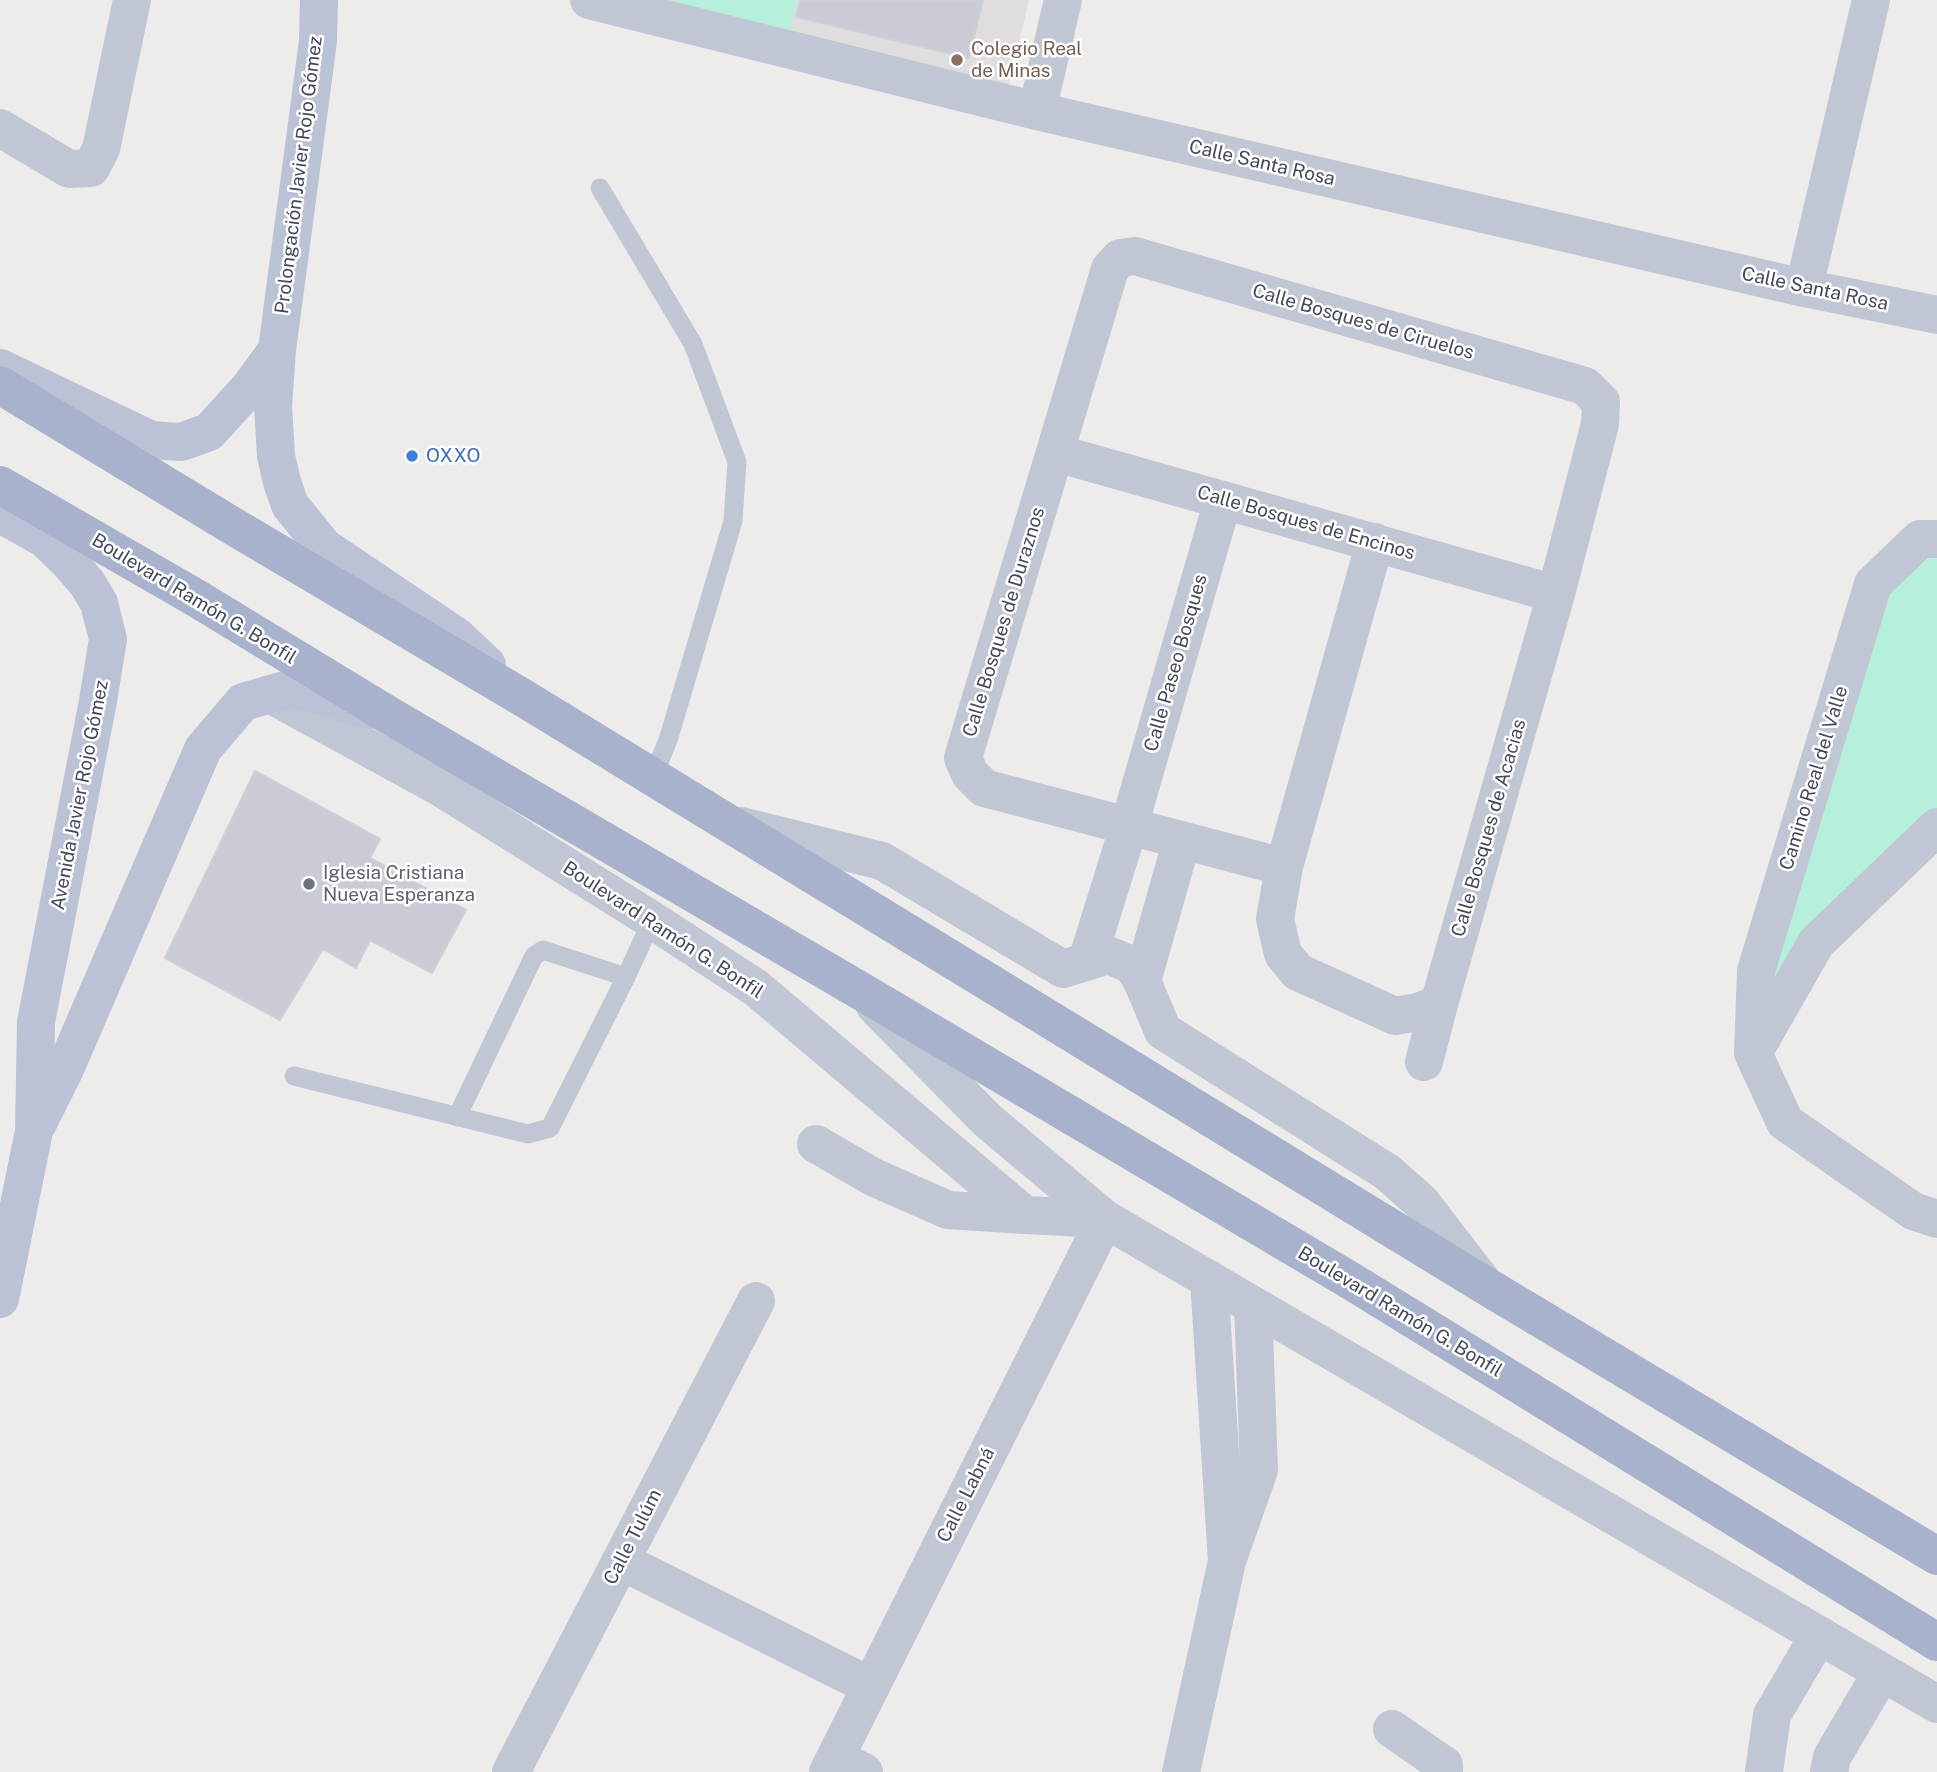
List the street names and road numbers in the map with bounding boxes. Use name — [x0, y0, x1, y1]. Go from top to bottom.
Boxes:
street label: Prolongación Javier Rojo Gómez — [271, 35, 327, 315]
street label: Calle Santa Rosa — [1187, 135, 1337, 191]
street label: Calle Santa Rosa — [1740, 262, 1890, 316]
street label: Calle Bosques de Ciruelos — [1250, 279, 1476, 365]
street label: Calle Bosques de Encinos — [1194, 481, 1418, 565]
street label: Calle Bosques de Duraznos — [958, 504, 1050, 740]
street label: Boulevard Ramón G. Bonfil — [88, 529, 300, 669]
street label: Calle Paseo Bosques — [1140, 572, 1212, 754]
street label: Avenida Javier Rojo Gómez — [47, 678, 113, 912]
street label: Camino Real del Valle — [1775, 683, 1853, 873]
street label: Calle Bosques de Acacias — [1447, 716, 1531, 940]
street label: Boulevard Ramón G. Bonfil — [558, 857, 768, 1003]
street label: Boulevard Ramón G. Bonfil — [1294, 1242, 1506, 1382]
street label: Calle Labná — [932, 1444, 1000, 1546]
street label: Calle Tulúm — [599, 1485, 667, 1589]

